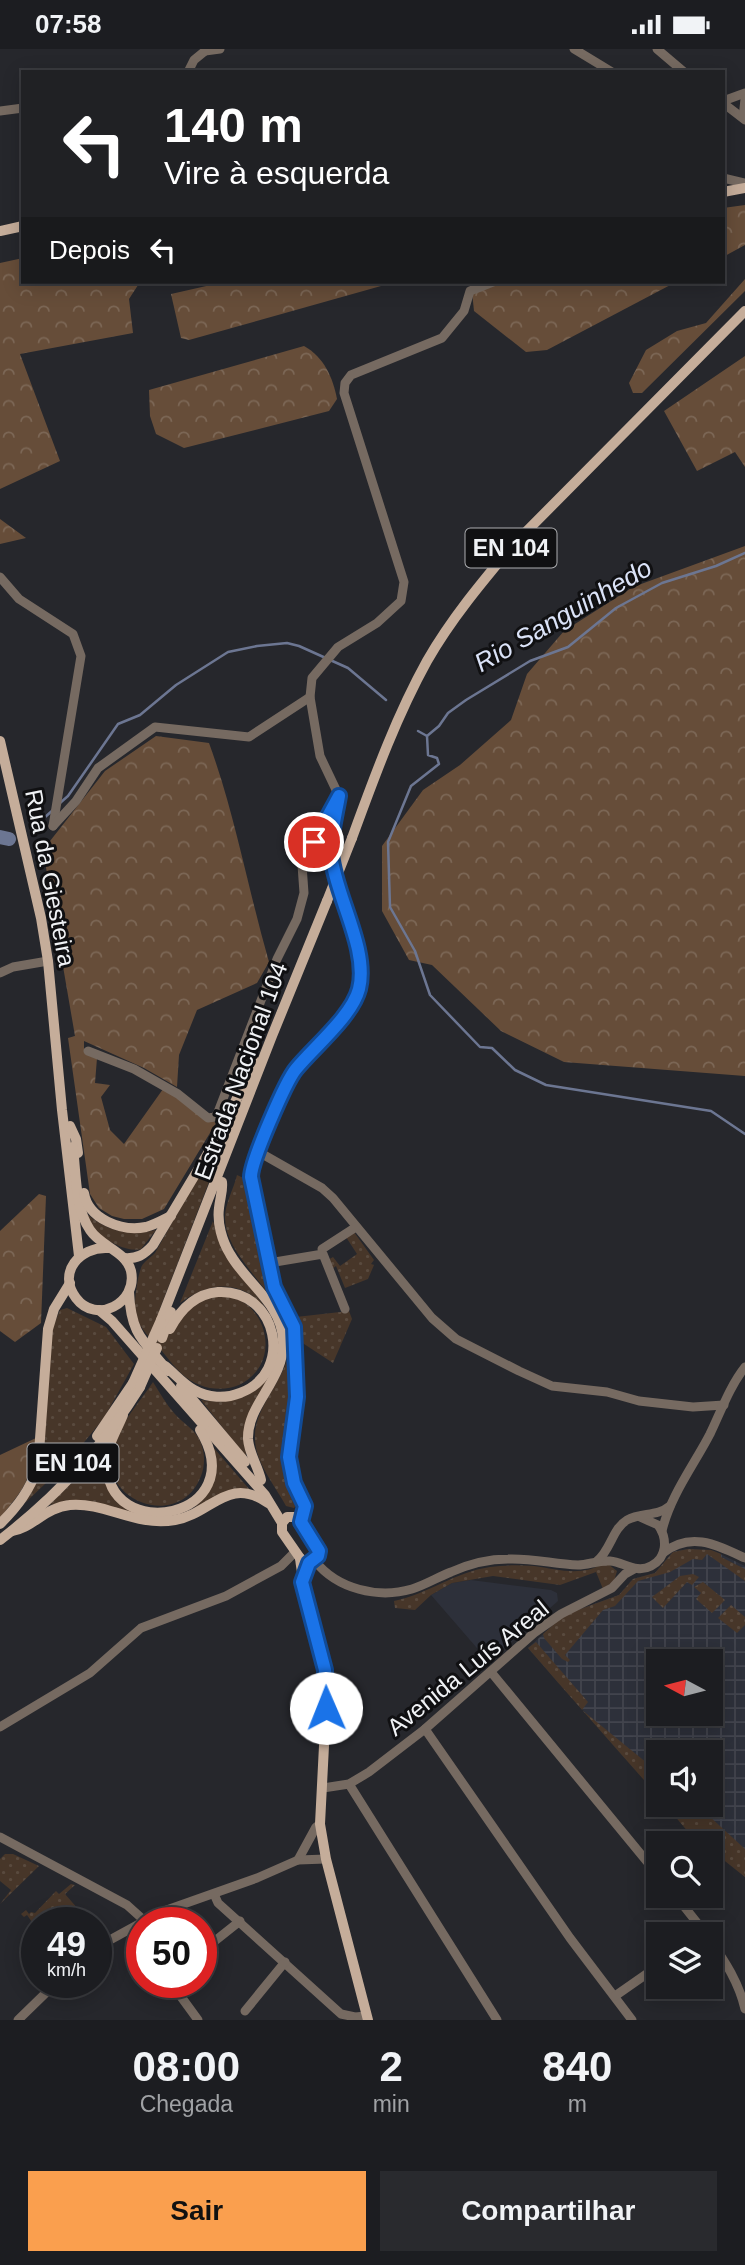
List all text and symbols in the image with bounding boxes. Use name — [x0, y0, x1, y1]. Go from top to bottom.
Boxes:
text: 07:58 — [35, 9, 102, 39]
icon: left — [49, 98, 140, 189]
text: 140 m — [164, 98, 303, 152]
text: Vire à esquerda — [164, 155, 389, 191]
icon: left — [144, 231, 182, 269]
text: Depois — [49, 235, 130, 265]
road number: EN 104 — [466, 529, 556, 568]
water label: Rio Sanguinhedo — [469, 552, 657, 678]
street label: Rua da Giesteira — [20, 787, 81, 970]
pin — [284, 812, 344, 872]
icon: arrive — [295, 823, 333, 861]
street label: Estrada Nacional 104 — [189, 958, 292, 1183]
road number: EN 104 — [28, 1443, 119, 1483]
street label: Avenida Luís Areal — [382, 1594, 554, 1741]
north arrow — [646, 1649, 723, 1725]
map controls — [646, 1649, 723, 1999]
position arrow — [289, 1671, 363, 1745]
button: sound — [646, 1740, 723, 1817]
button: search — [646, 1831, 723, 1908]
speed limit sign: 50 — [126, 1907, 217, 1998]
button: layers — [646, 1922, 723, 1999]
text: 49 — [47, 1924, 86, 1963]
text: km/h — [47, 1960, 86, 1980]
text: 08:00 — [133, 2043, 240, 2090]
text: 2 — [379, 2043, 403, 2090]
text: 840 — [542, 2043, 612, 2090]
text: Chegada — [140, 2091, 233, 2117]
text: min — [373, 2091, 410, 2117]
text: m — [568, 2091, 587, 2117]
button: Sair — [28, 2171, 366, 2251]
button: Compartilhar — [380, 2171, 717, 2251]

